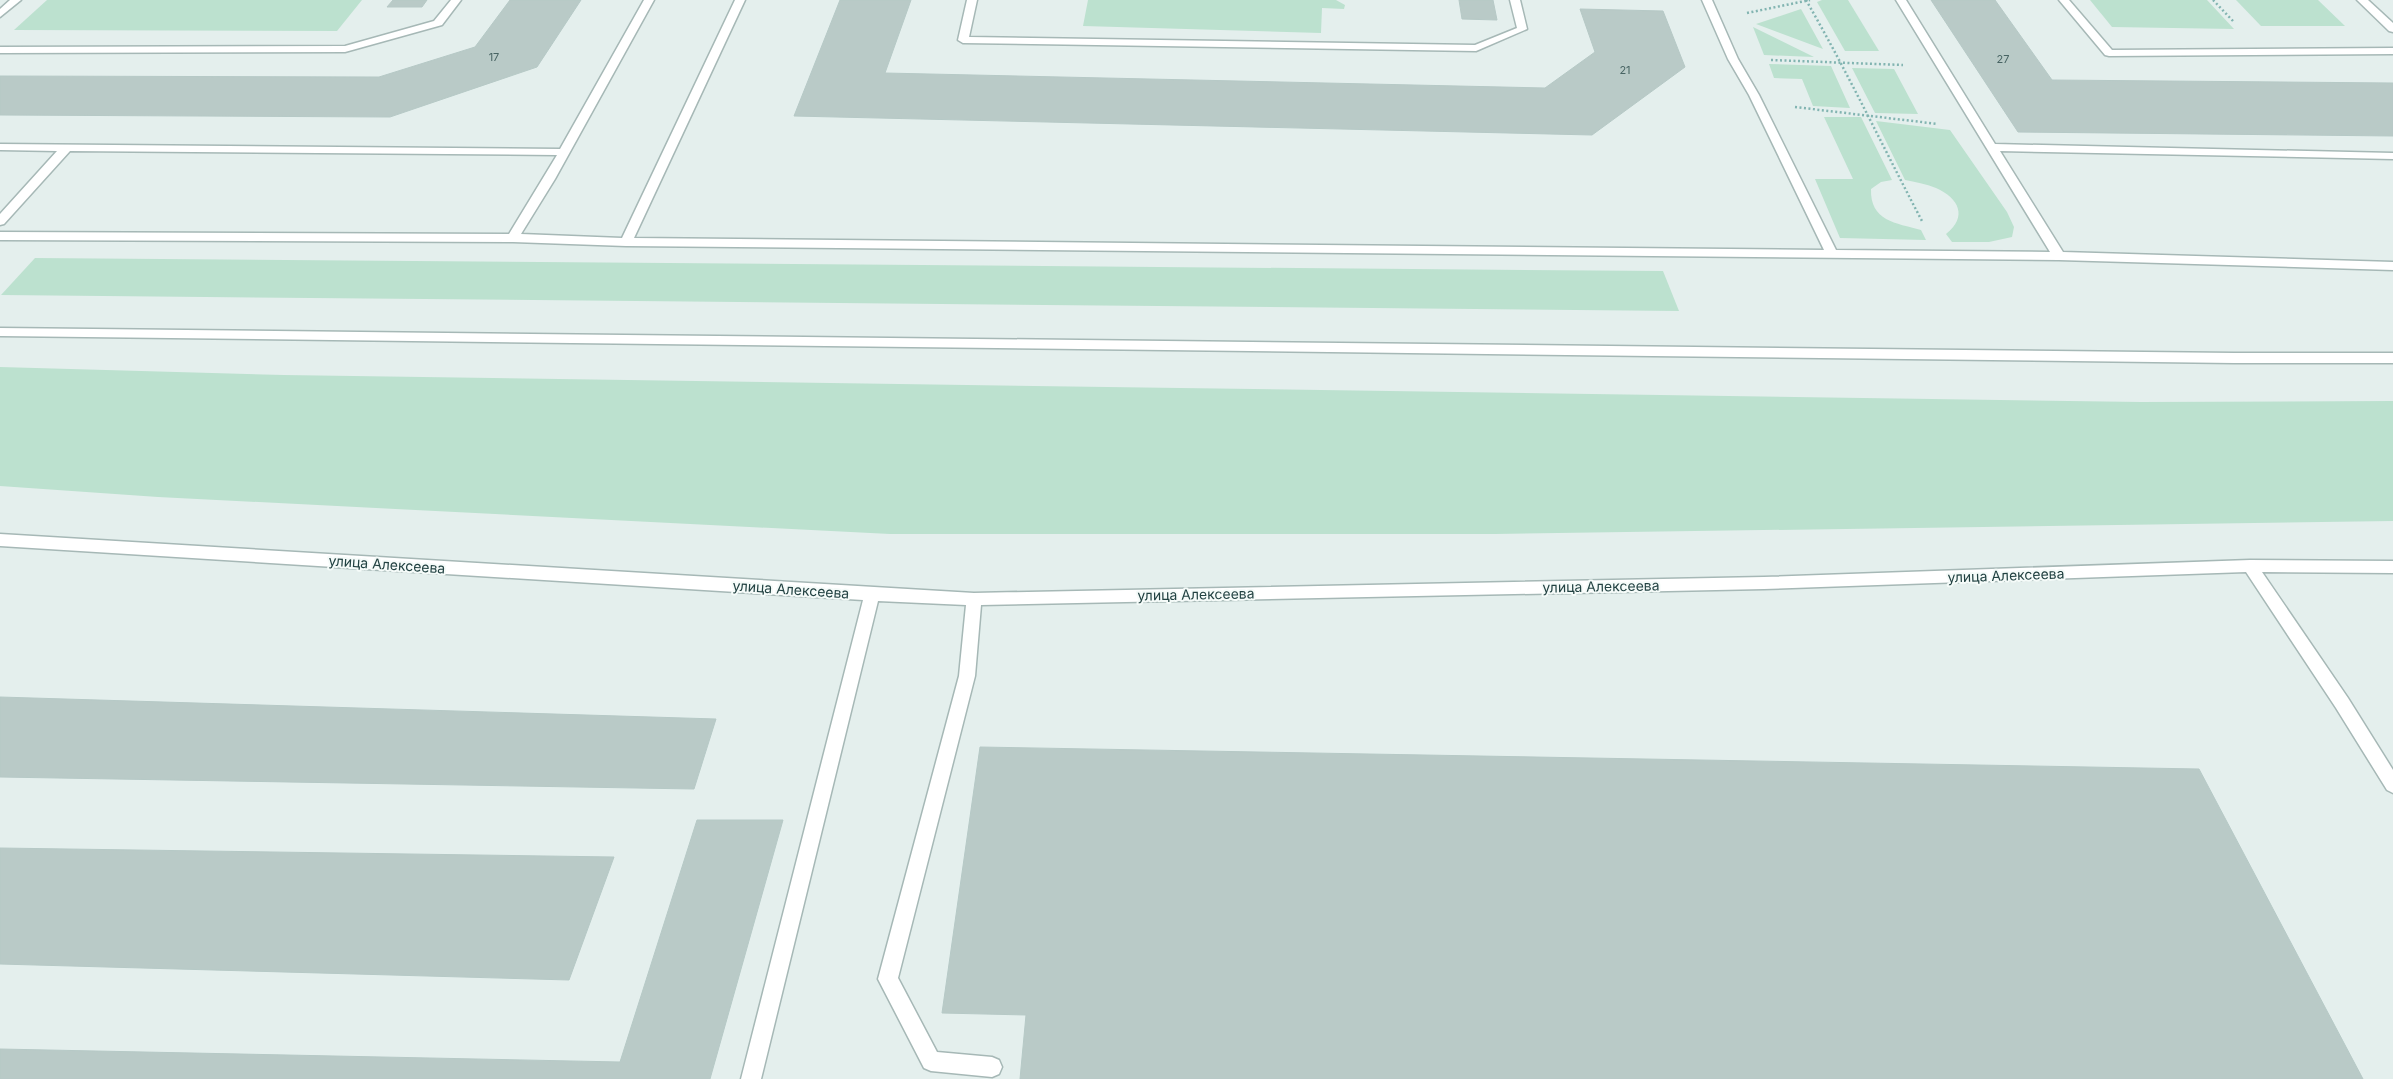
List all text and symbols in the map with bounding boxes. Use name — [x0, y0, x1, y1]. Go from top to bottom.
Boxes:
house number: 17 — [489, 50, 499, 64]
house number: 27 — [1997, 52, 2009, 66]
house number: 21 — [1619, 63, 1631, 77]
street label: улица Алексеева — [328, 551, 446, 577]
street label: улица Алексеева — [1947, 564, 2065, 586]
street label: улица Алексеева — [732, 576, 850, 602]
street label: улица Алексеева — [1542, 576, 1660, 596]
street label: улица Алексеева — [1137, 584, 1255, 604]

